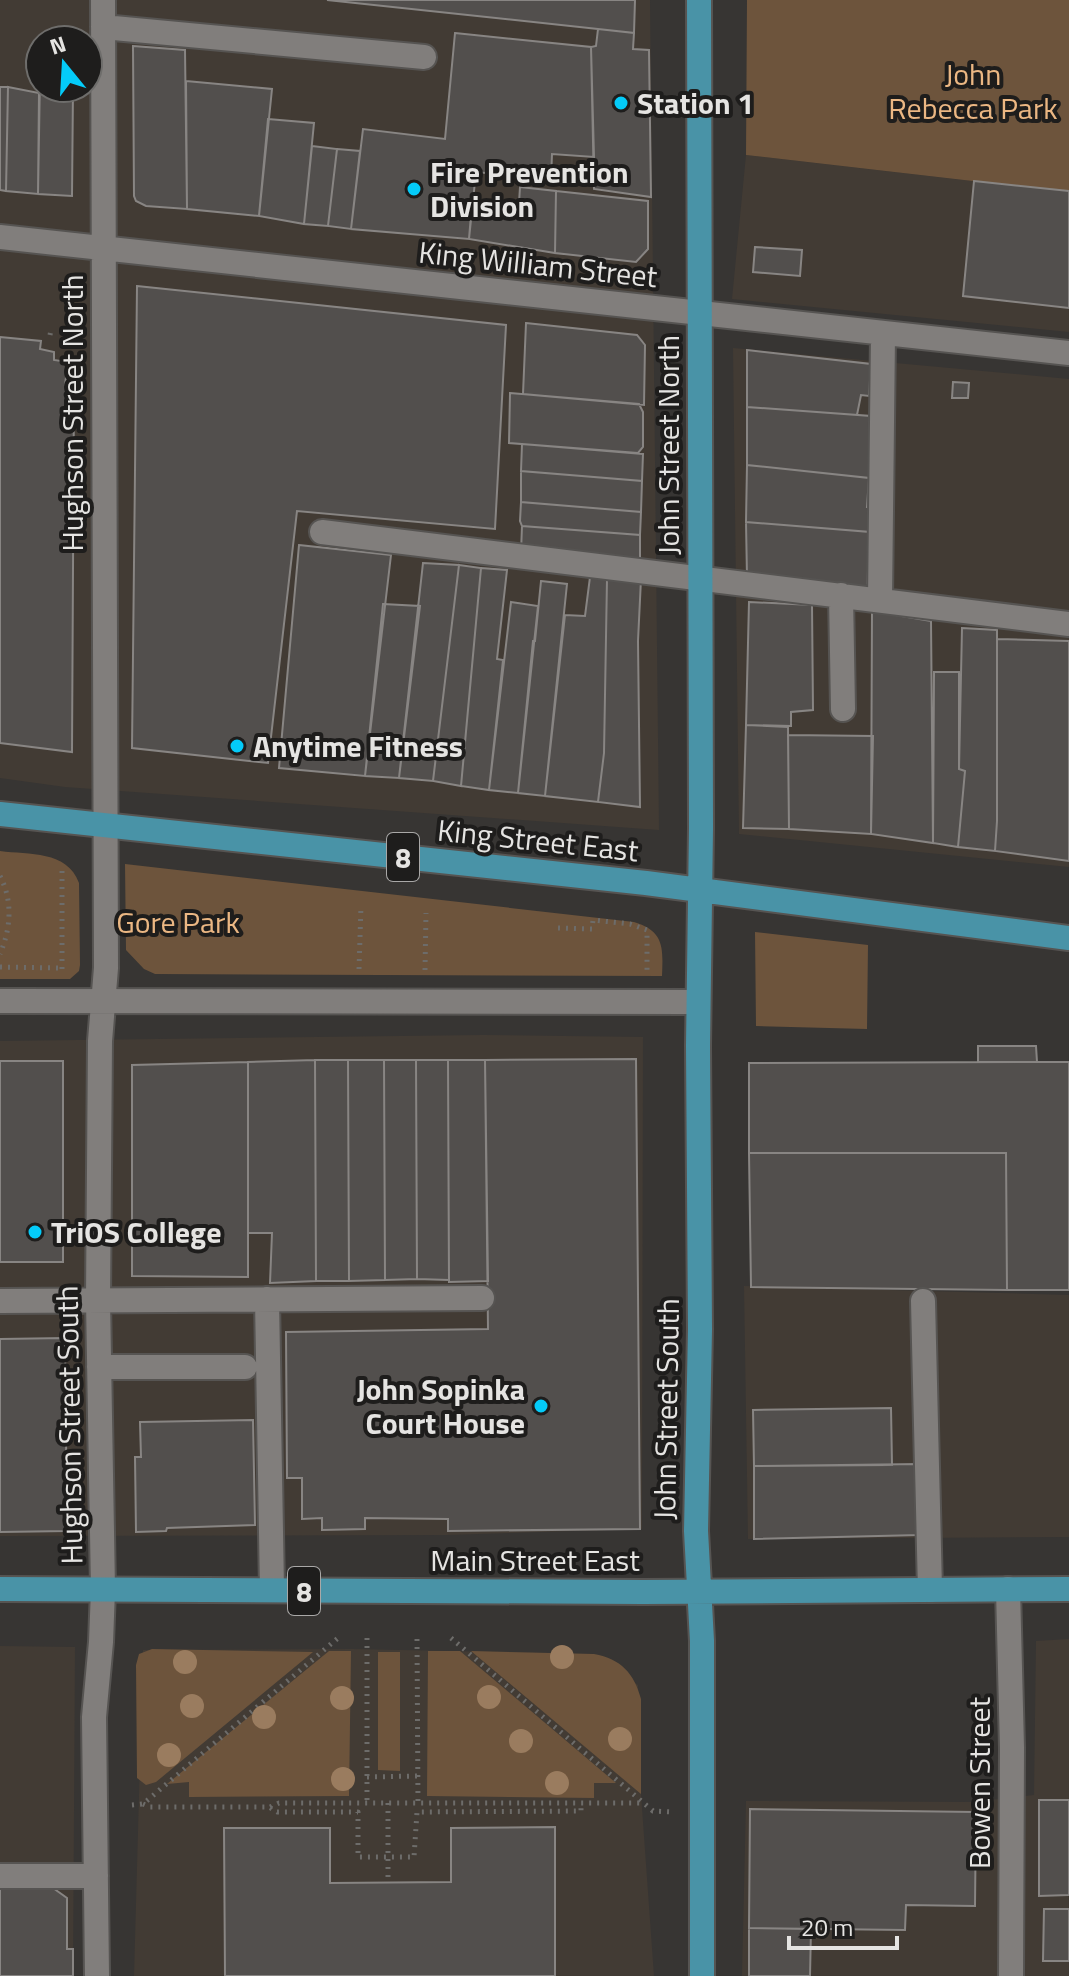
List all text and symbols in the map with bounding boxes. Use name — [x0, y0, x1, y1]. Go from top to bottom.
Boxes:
north arrow — [24, 24, 104, 104]
text: N — [45, 26, 70, 64]
park label: John Rebecca Park — [888, 51, 1058, 131]
place label: Station 1 — [637, 80, 754, 126]
marker: Station 1 — [612, 94, 630, 112]
place label: Fire Prevention Division — [430, 149, 629, 229]
marker: Fire Prevention Division — [405, 180, 423, 198]
street label: King William Street — [417, 229, 660, 299]
street label: Hughson Street North — [49, 274, 95, 552]
street label: John Street North — [645, 335, 691, 555]
place label: Anytime Fitness — [253, 723, 463, 769]
marker: Anytime Fitness — [228, 737, 246, 755]
street label: King Street East — [435, 807, 641, 873]
road number: 8 — [387, 833, 419, 881]
park label: Gore Park — [116, 899, 240, 945]
place label: TriOS College — [51, 1209, 221, 1255]
marker: TriOS College — [26, 1223, 44, 1241]
street label: Hughson Street South — [44, 1285, 94, 1565]
street label: John Street South — [641, 1298, 691, 1520]
place label: John Sopinka Court House — [357, 1366, 525, 1446]
marker: John Sopinka Court House — [532, 1397, 550, 1415]
street label: Main Street East — [430, 1537, 640, 1583]
road number: 8 — [288, 1567, 320, 1615]
street label: Bowen Street — [956, 1696, 1002, 1869]
scale bar — [789, 1900, 897, 1950]
text: 20 m — [801, 1909, 853, 1945]

